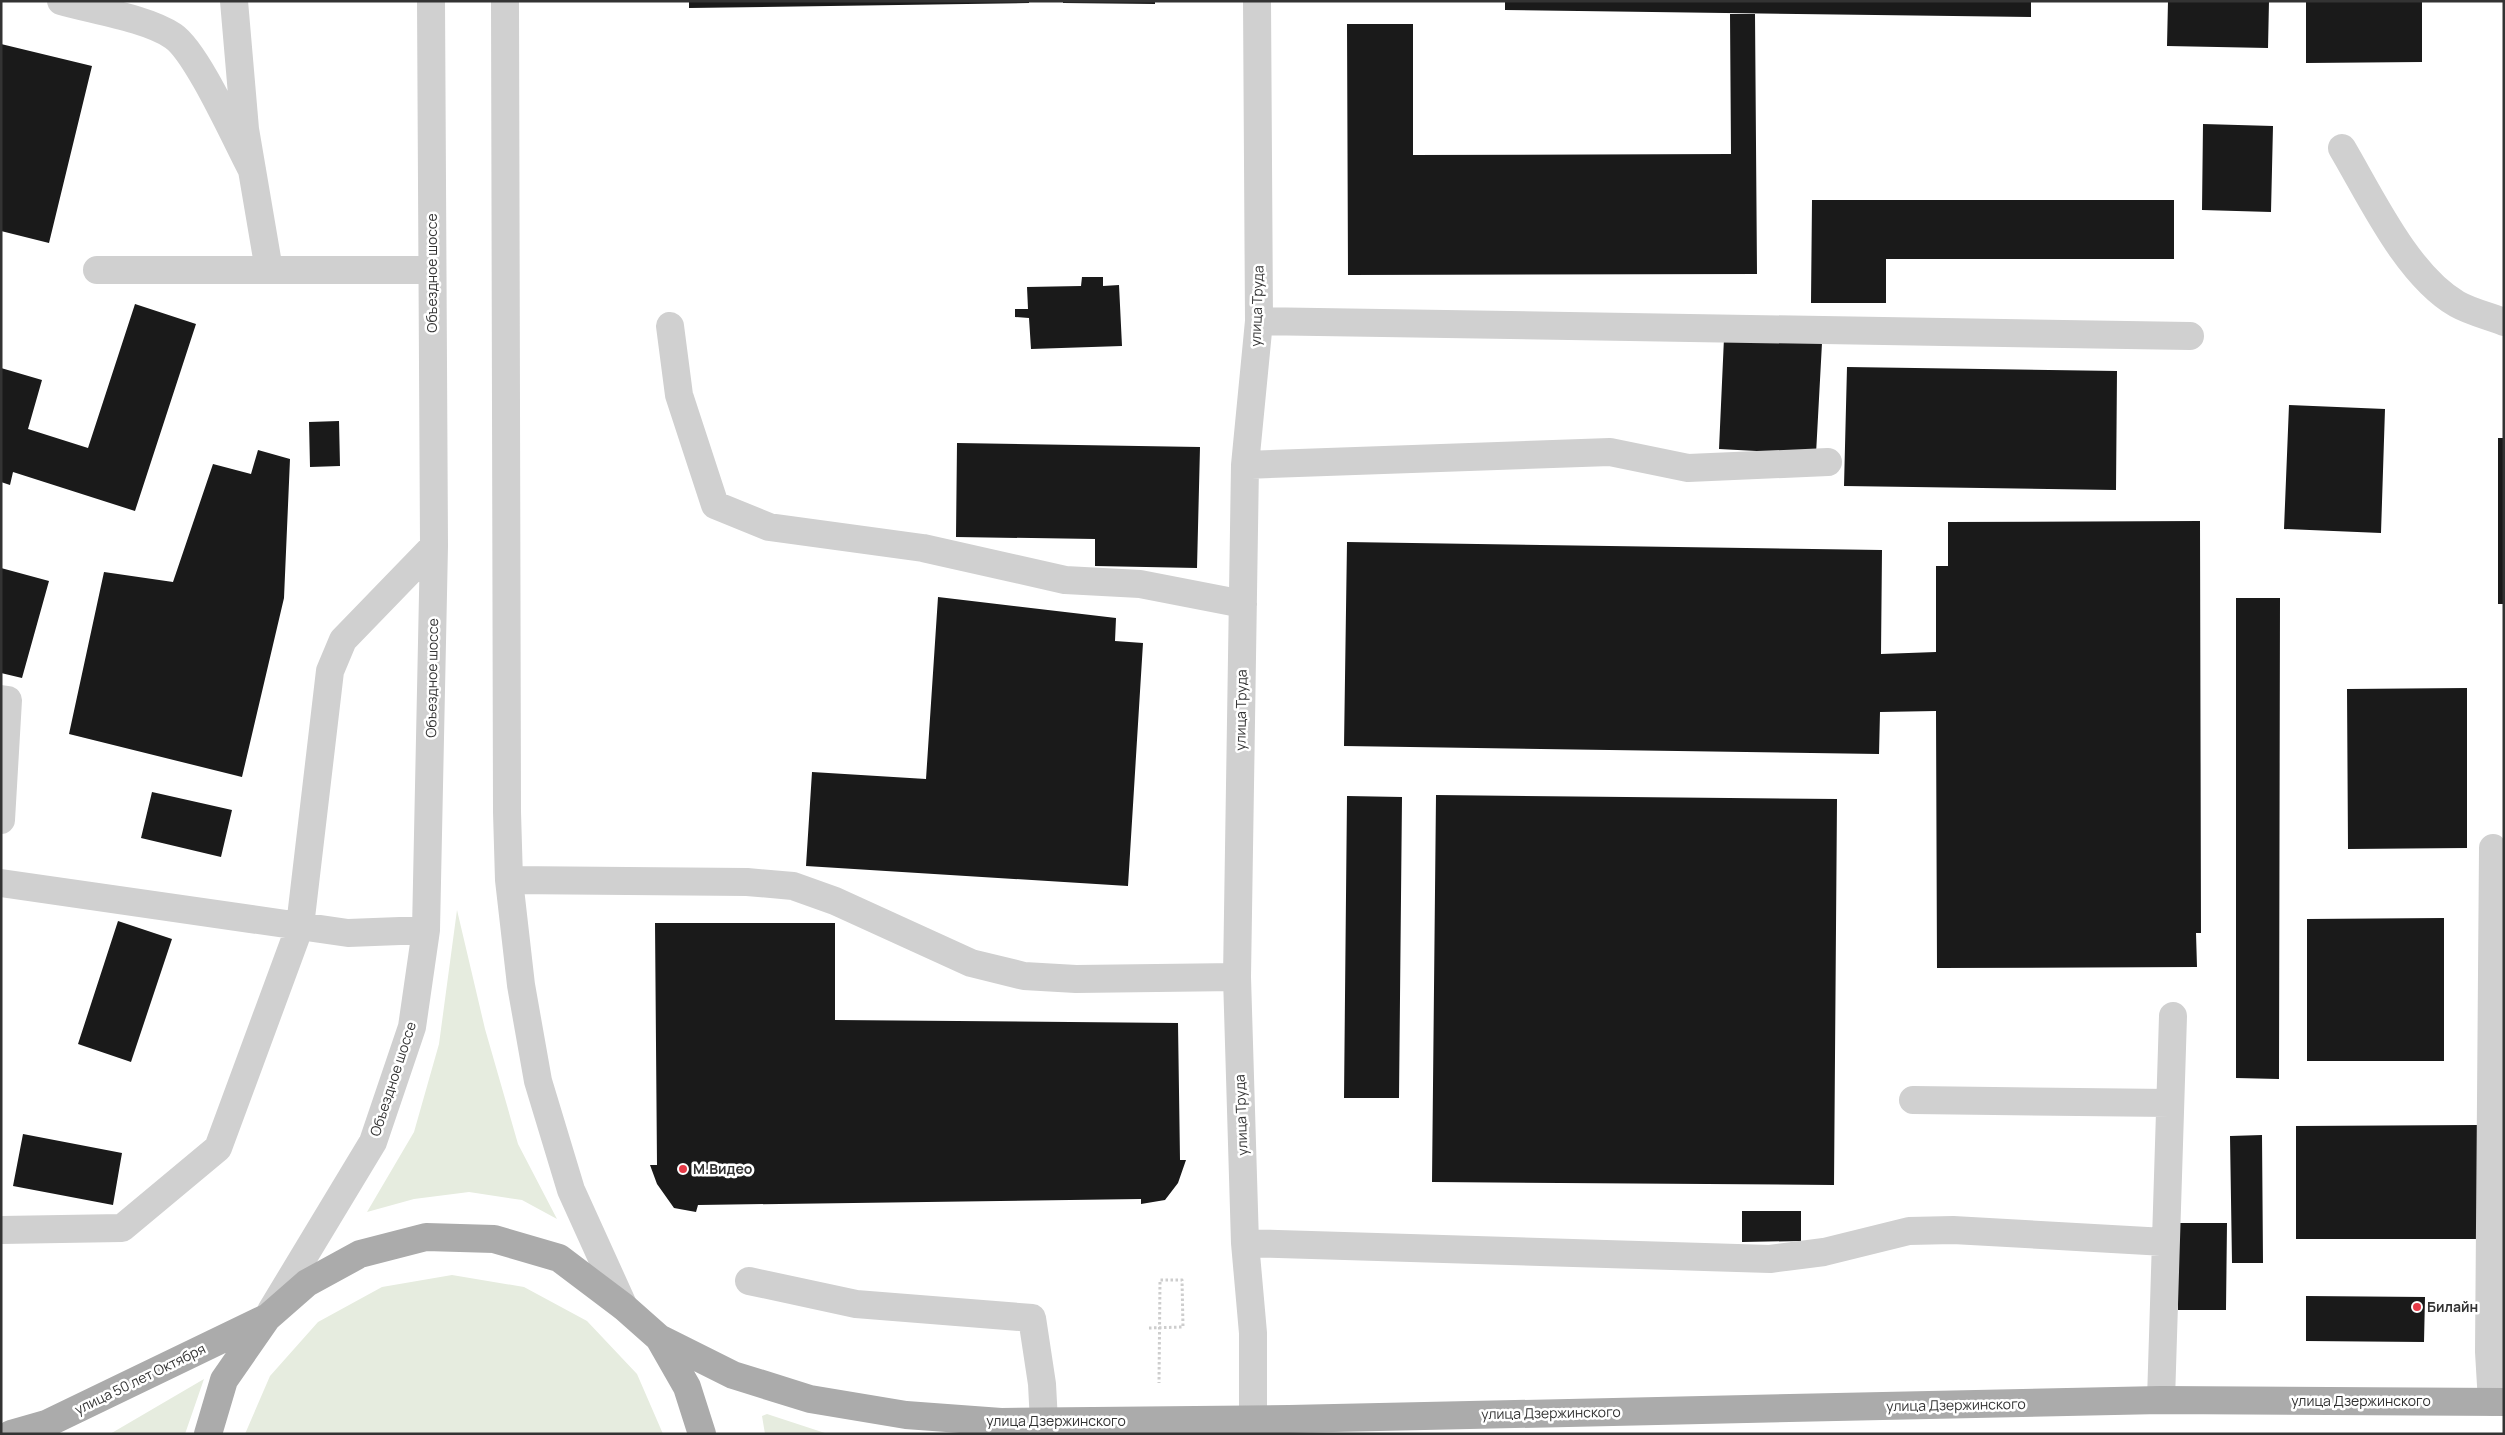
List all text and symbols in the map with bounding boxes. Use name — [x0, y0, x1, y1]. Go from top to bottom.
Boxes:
street label: Объездное шоссе — [422, 213, 441, 333]
street label: улица Труда — [1246, 265, 1267, 347]
street label: Объездное шоссе — [421, 618, 442, 738]
street label: улица Труда — [1230, 669, 1251, 751]
street label: Объездное шоссе — [365, 1019, 420, 1139]
street label: улица Труда — [1230, 1074, 1251, 1156]
place label: М.Видео — [693, 1159, 753, 1178]
marker: М.Видео — [677, 1163, 689, 1175]
place label: Билайн — [2427, 1297, 2478, 1316]
marker: Билайн — [2411, 1301, 2423, 1313]
street label: улица 50 лет Октября — [71, 1339, 208, 1419]
street label: улица Дзержинского — [2291, 1391, 2431, 1410]
street label: улица Дзержинского — [1886, 1394, 2026, 1415]
street label: улица Дзержинского — [1481, 1402, 1621, 1423]
street label: улица Дзержинского — [986, 1411, 1126, 1430]

